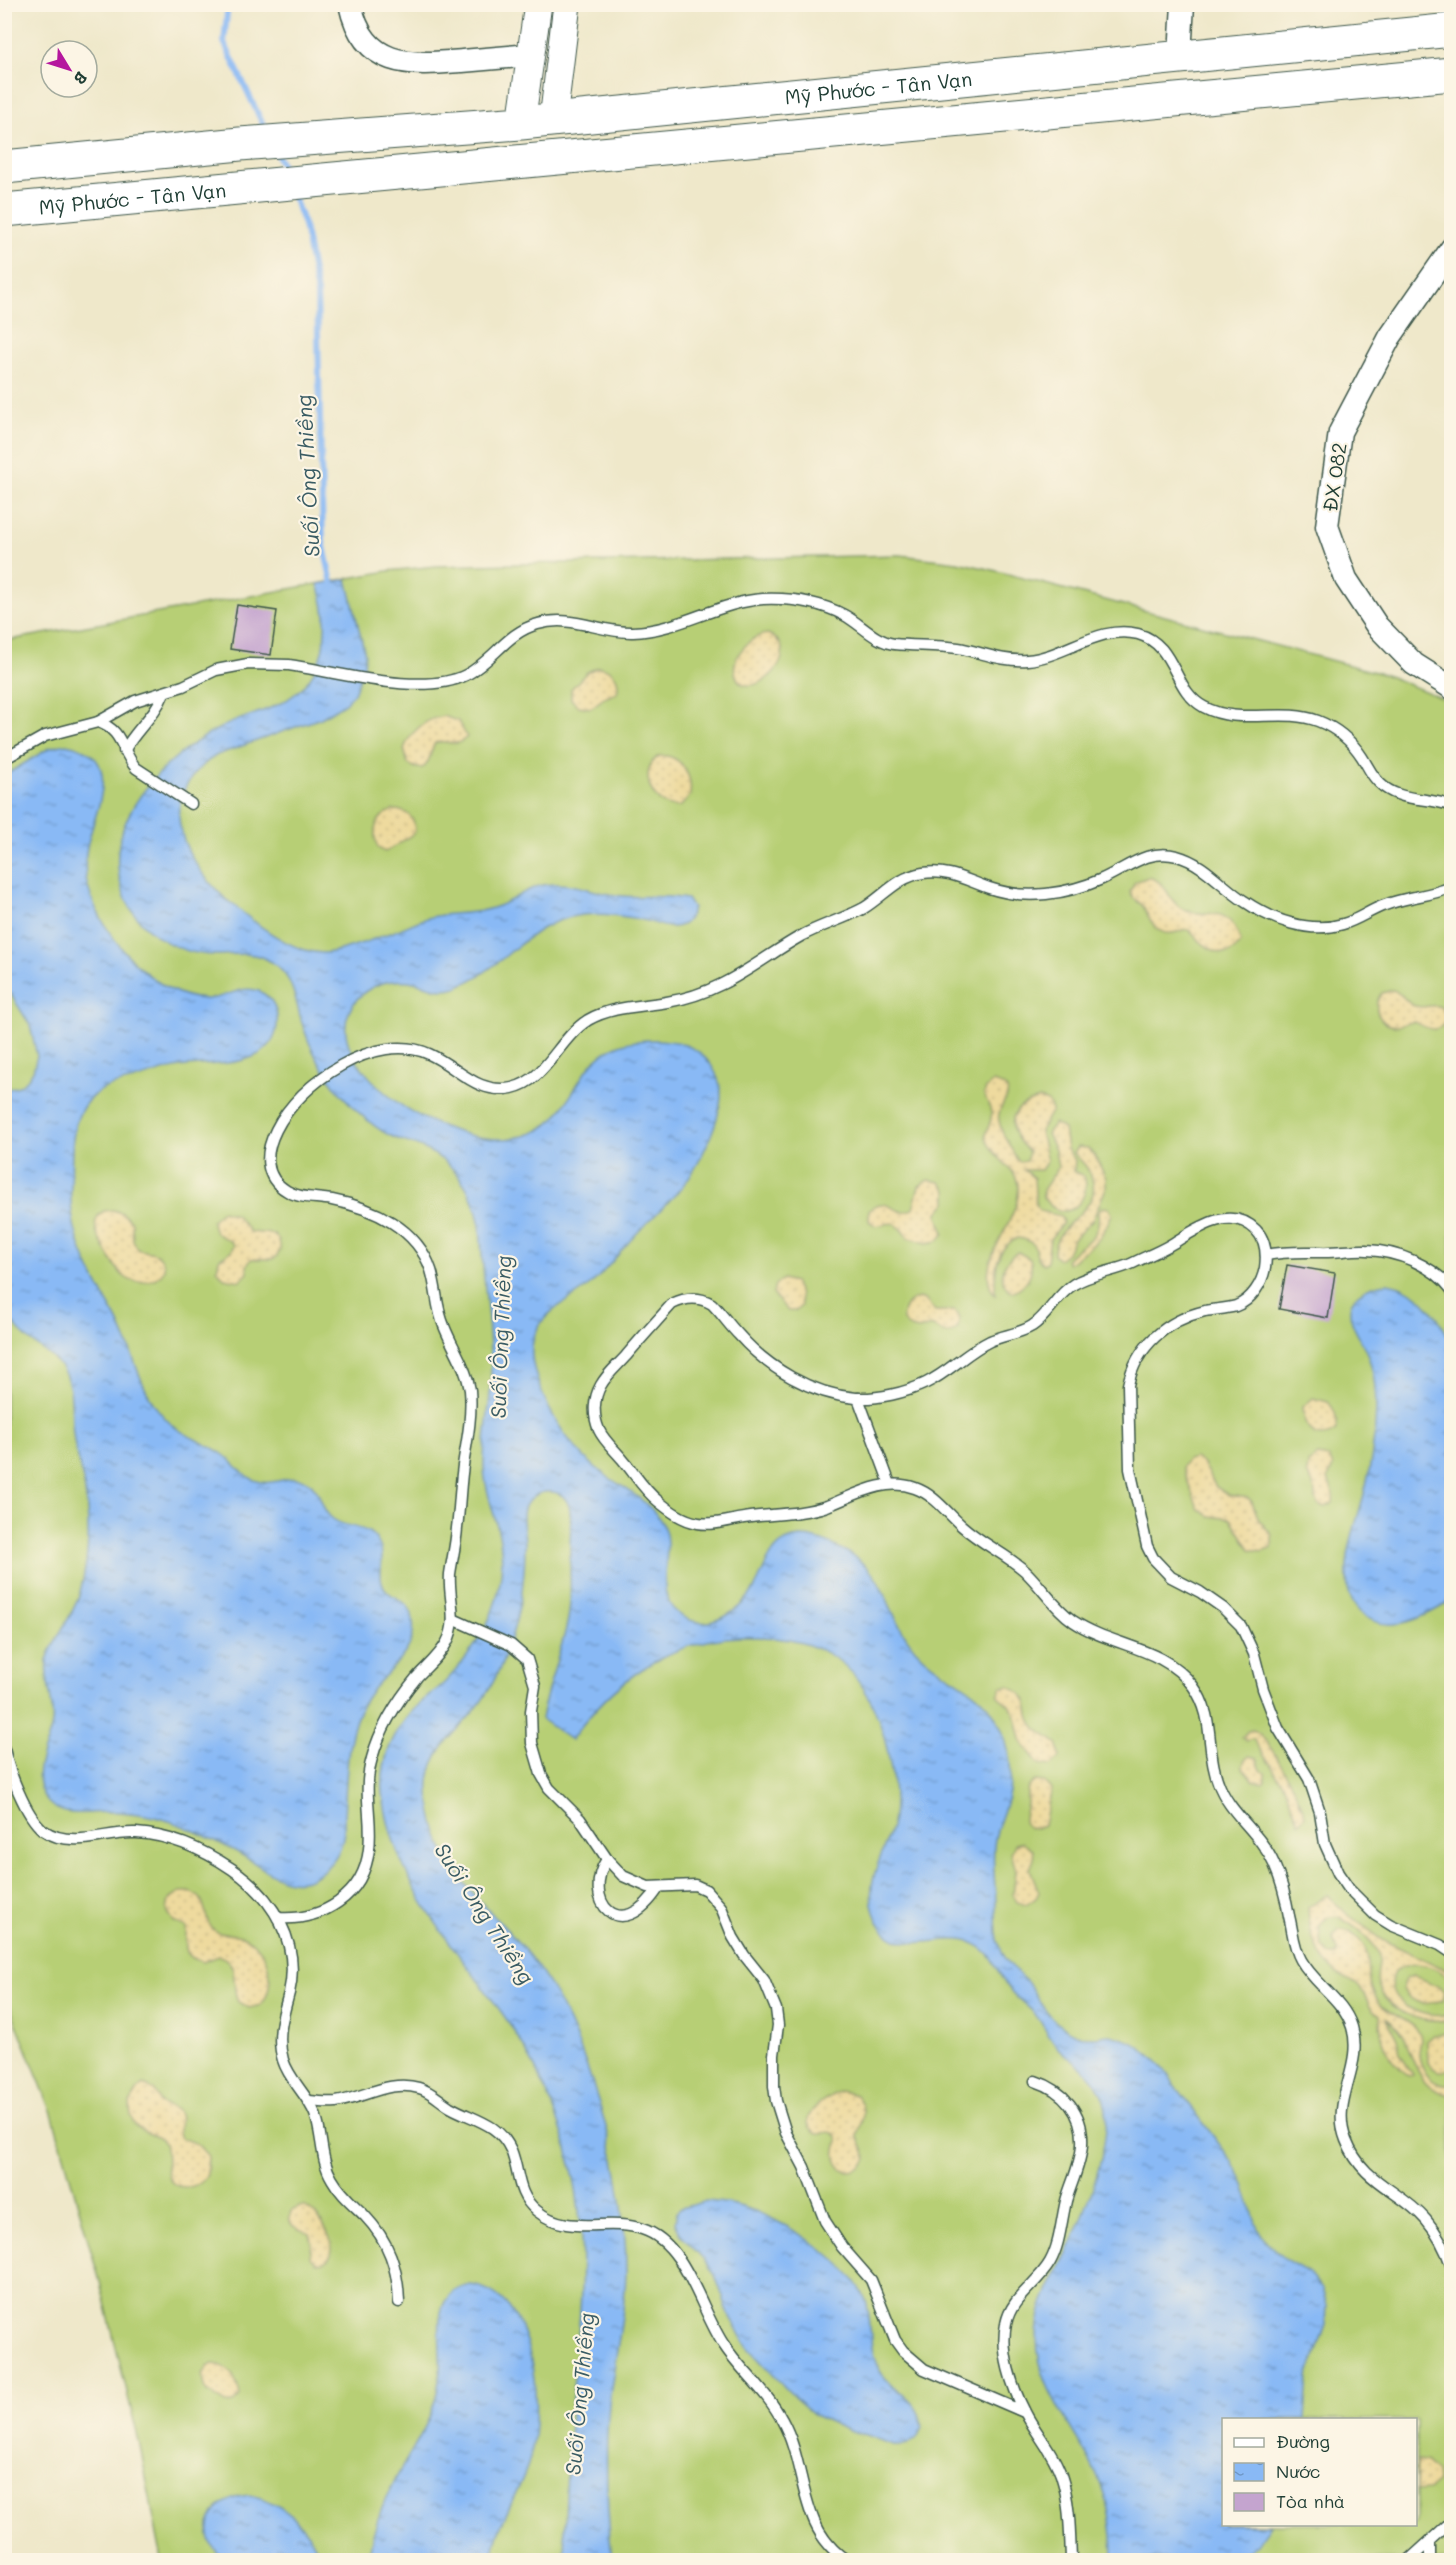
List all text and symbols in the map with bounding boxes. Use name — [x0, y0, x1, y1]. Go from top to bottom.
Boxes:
north arrow — [39, 39, 99, 99]
street label: Mỹ Phước - Tân Vạn — [783, 65, 973, 110]
text: B — [70, 68, 93, 89]
street label: Mỹ Phước - Tân Vạn — [38, 176, 227, 220]
water label: Suối Ông Thiềng — [289, 394, 325, 558]
street label: ĐX 082 — [1316, 441, 1352, 513]
water label: Suối Ông Thiềng — [484, 1255, 516, 1419]
water label: Suối Ông Thiềng — [429, 1837, 541, 1989]
water label: Suối Ông Thiềng — [558, 2312, 600, 2476]
legend — [1222, 2418, 1417, 2526]
text: Đường — [1276, 2429, 1330, 2453]
text: Nước — [1276, 2459, 1320, 2483]
text: Tòa nhà — [1276, 2489, 1345, 2513]

